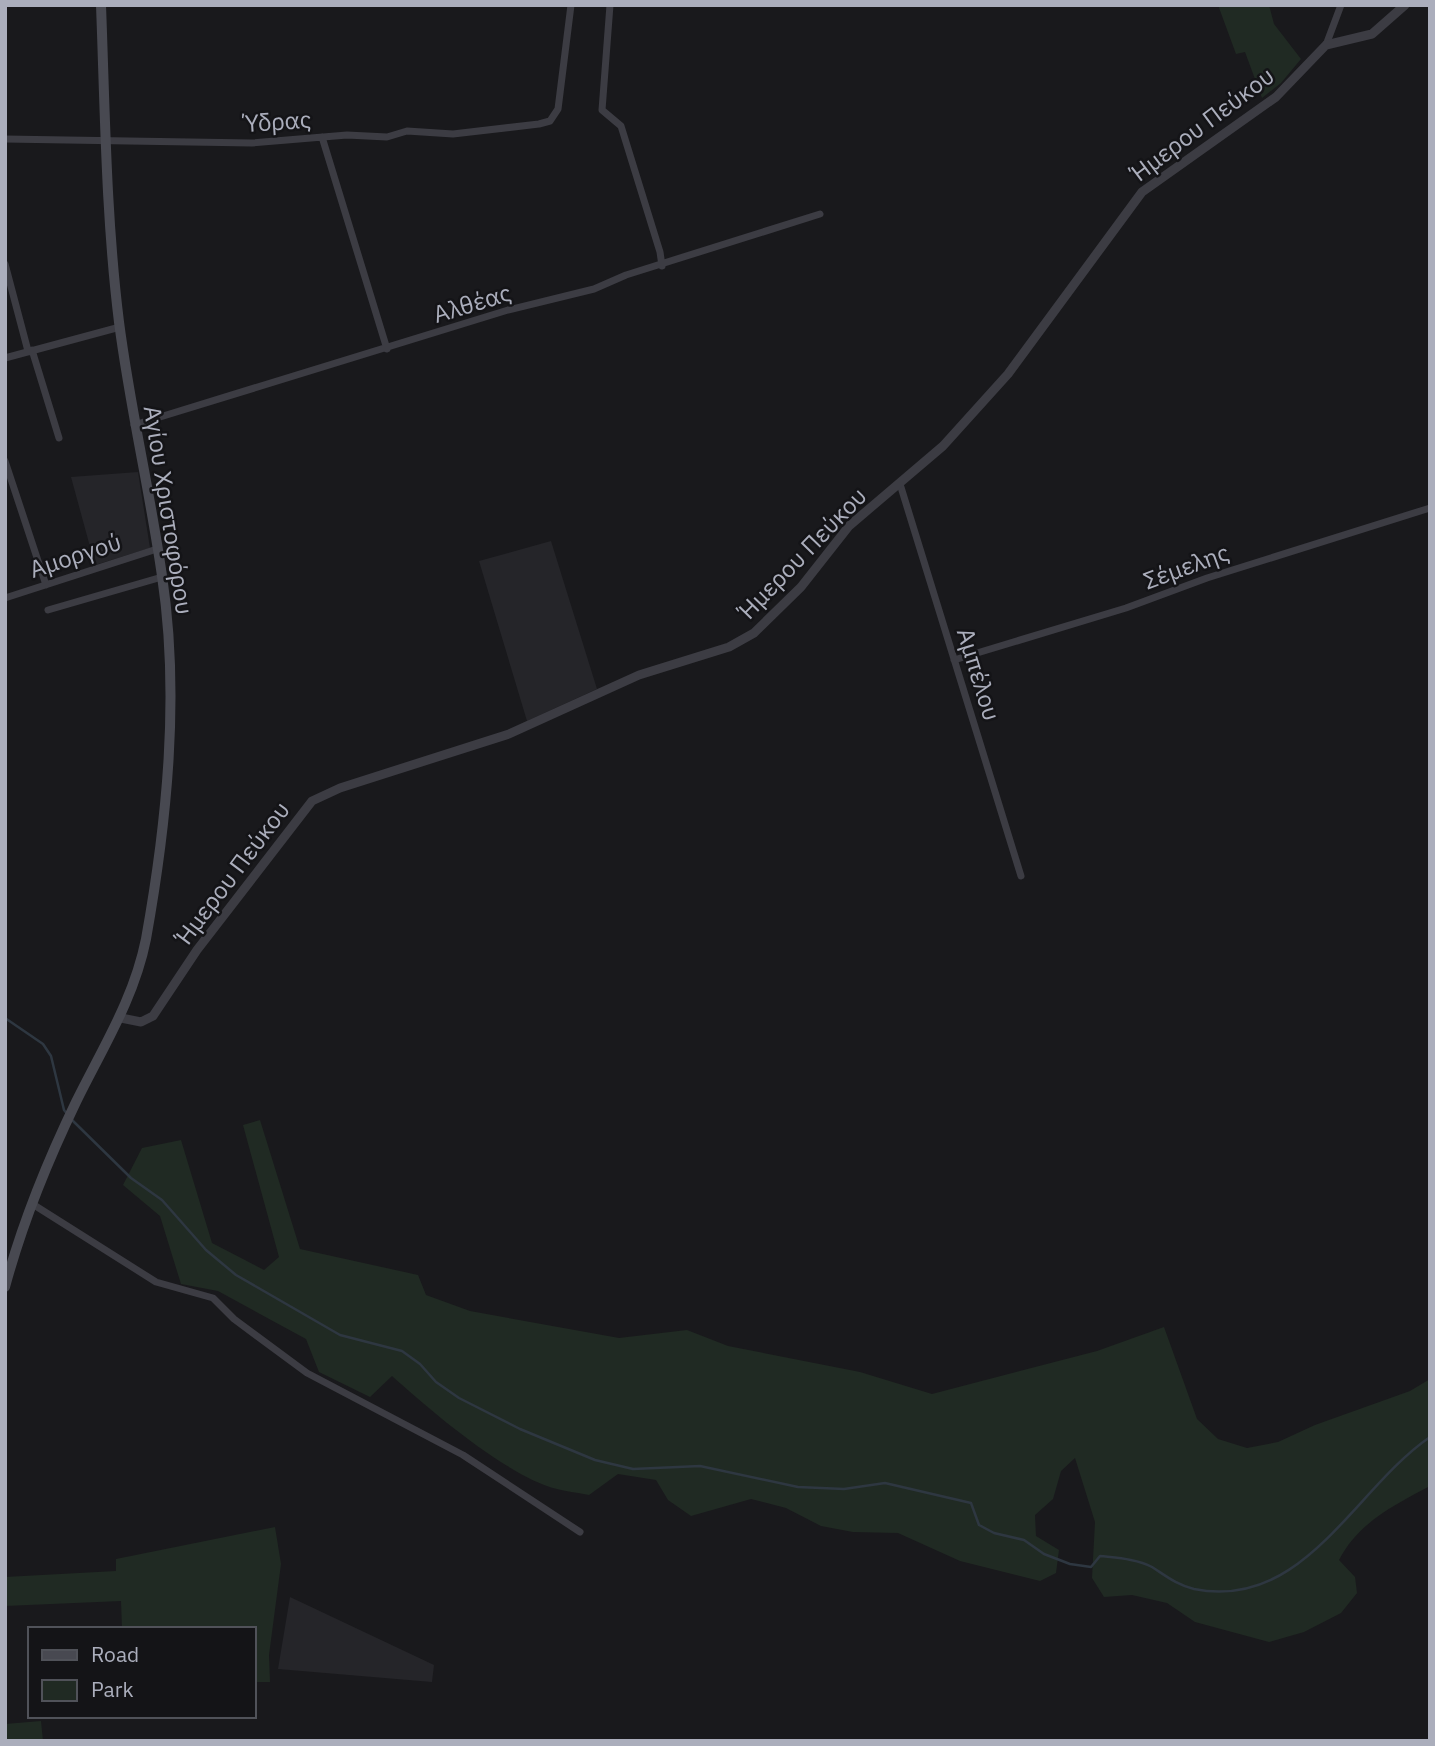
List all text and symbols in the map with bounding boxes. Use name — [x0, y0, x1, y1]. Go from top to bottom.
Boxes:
street label: Ήμερου Πεύκου — [1123, 59, 1280, 189]
street label: Ύδρας — [241, 103, 312, 139]
street label: Αλθέας — [429, 276, 515, 330]
street label: Αγίου Χριστοφόρου — [137, 403, 201, 617]
street label: Ήμερου Πεύκου — [730, 480, 873, 627]
street label: Αμοργού — [25, 525, 125, 585]
street label: Σέμελης — [1139, 536, 1233, 596]
street label: Αμπέλου — [950, 624, 1008, 724]
street label: Ήμερου Πεύκου — [167, 795, 297, 952]
legend — [28, 1627, 256, 1718]
text: Road — [91, 1640, 139, 1668]
text: Park — [91, 1675, 134, 1703]

